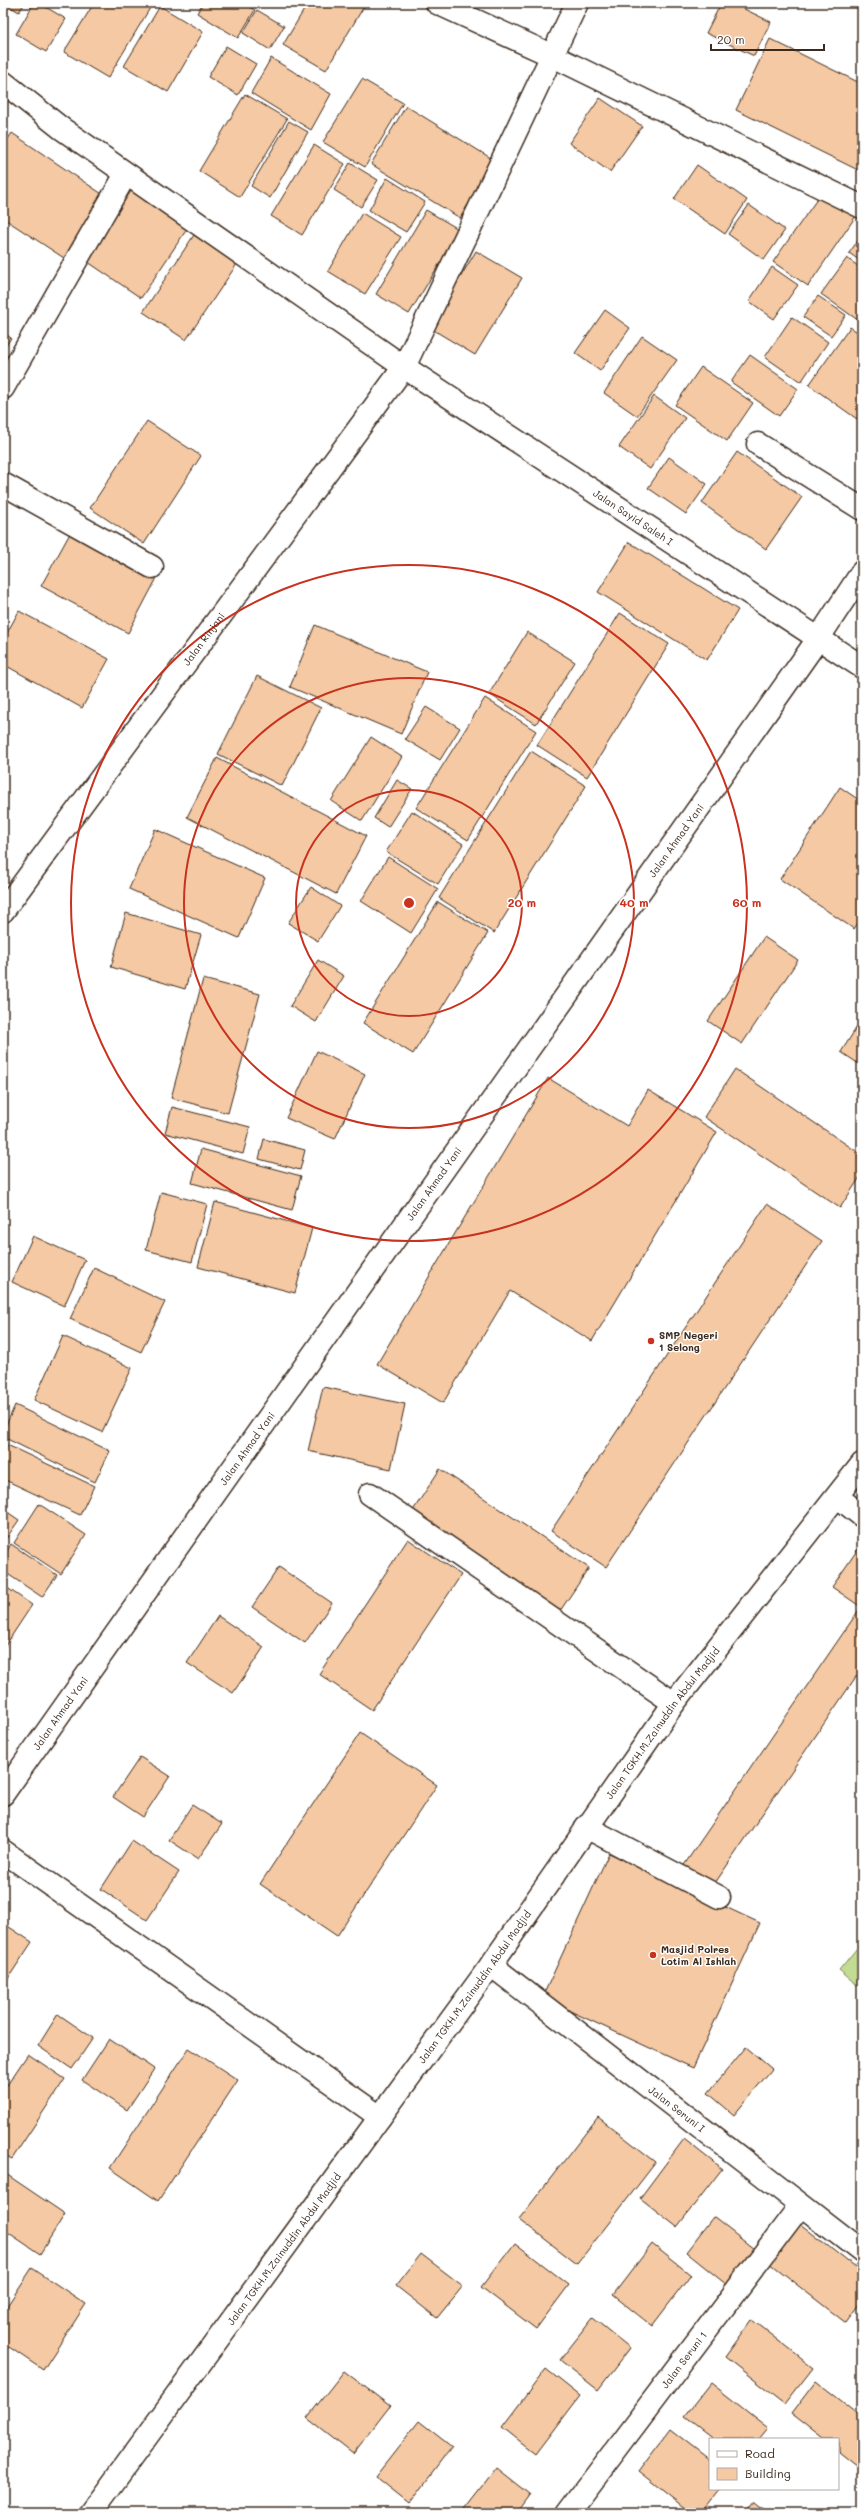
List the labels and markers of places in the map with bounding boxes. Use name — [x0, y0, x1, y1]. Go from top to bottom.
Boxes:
centre of rings — [402, 896, 416, 910]
place label: SMP Negeri 1 Selong — [659, 1328, 718, 1354]
marker: SMP Negeri 1 Selong — [646, 1336, 656, 1346]
place label: Masjid Polres Lotim Al Ishlah — [661, 1942, 736, 1968]
marker: Masjid Polres Lotim Al Ishlah — [648, 1950, 658, 1960]

